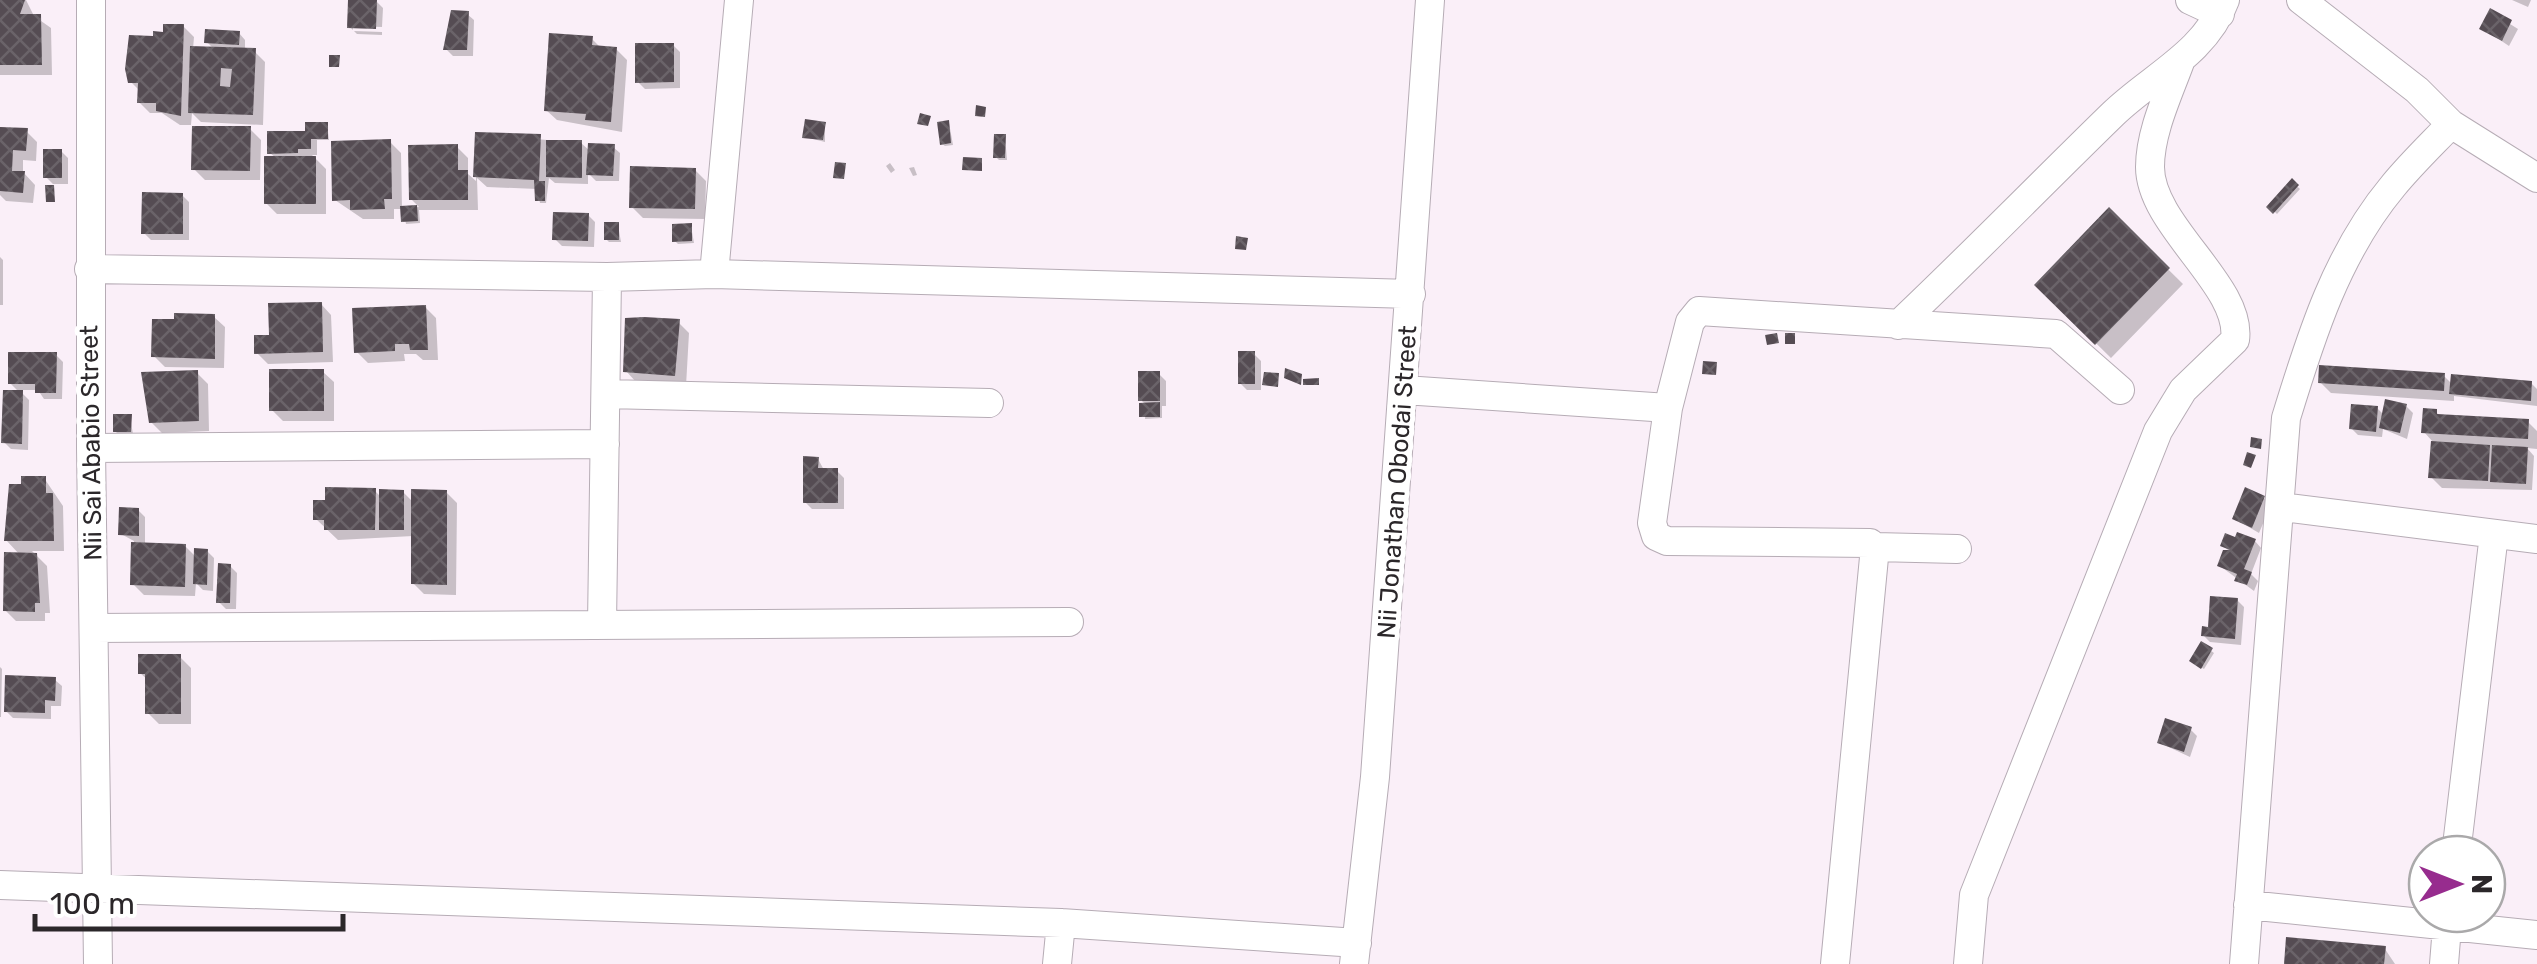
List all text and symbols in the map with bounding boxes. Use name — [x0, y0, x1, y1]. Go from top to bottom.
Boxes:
street label: Nii Jonathan Obodai Street — [1372, 324, 1422, 640]
street label: Nii Sai Ababio Street — [74, 325, 108, 561]
north arrow — [2407, 834, 2507, 934]
scale bar — [35, 869, 342, 931]
text: N — [2465, 874, 2498, 894]
text: 100 m — [50, 886, 135, 922]

